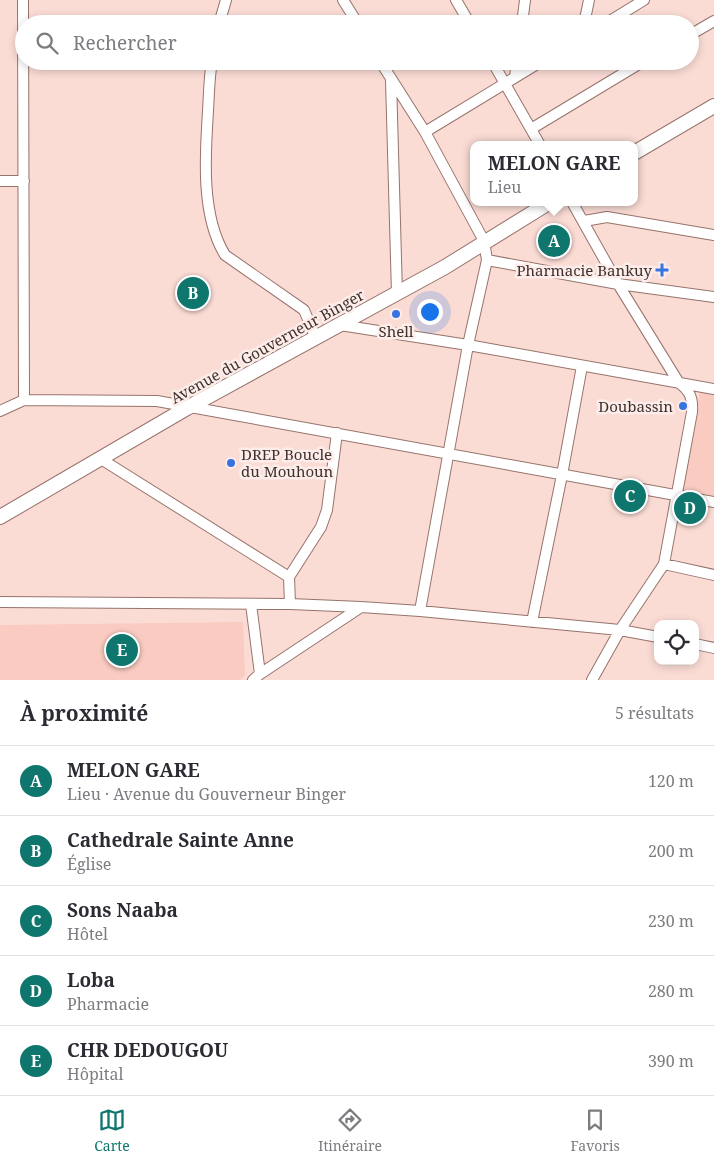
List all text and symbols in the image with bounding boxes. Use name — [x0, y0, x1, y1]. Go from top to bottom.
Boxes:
search box — [15, 15, 699, 70]
icon: search — [33, 29, 61, 57]
text: Rechercher — [73, 30, 177, 56]
popup — [470, 141, 638, 206]
text: MELON GARE — [488, 150, 620, 176]
text: Lieu — [488, 176, 521, 198]
pin: A — [538, 222, 570, 260]
place label: Pharmacie Bankuy — [516, 260, 653, 280]
marker: Pharmacie Bankuy — [656, 264, 668, 276]
pin: B — [177, 274, 209, 312]
street label: Avenue du Gouverneur Binger — [167, 285, 367, 407]
your location — [417, 299, 443, 325]
marker: Shell — [390, 308, 402, 320]
place label: Shell — [378, 321, 414, 341]
place label: Doubassin — [598, 396, 673, 416]
marker: Doubassin — [677, 400, 689, 412]
place label: DREP Boucle du Mouhoun — [241, 444, 334, 481]
marker: DREP Boucle du Mouhoun — [225, 457, 237, 469]
pin: C — [614, 477, 646, 515]
pin: D — [674, 489, 706, 527]
map controls — [654, 620, 699, 665]
button: locate — [654, 620, 699, 665]
pin: E — [106, 631, 138, 669]
text: À proximité — [20, 699, 148, 727]
text: 5 résultats — [615, 702, 694, 724]
text: MELON GARE — [67, 757, 200, 783]
text: A — [30, 770, 42, 792]
text: 120 m — [648, 770, 694, 792]
text: Lieu · Avenue du Gouverneur Binger — [67, 783, 346, 805]
text: Cathedrale Sainte Anne — [67, 827, 294, 853]
text: B — [31, 840, 41, 862]
text: 200 m — [648, 840, 694, 862]
text: Église — [67, 853, 111, 875]
text: Sons Naaba — [67, 897, 178, 923]
text: C — [31, 910, 41, 932]
text: 230 m — [648, 910, 694, 932]
text: Hôtel — [67, 923, 108, 945]
text: Loba — [67, 967, 115, 993]
text: D — [30, 980, 42, 1002]
text: 280 m — [648, 980, 694, 1002]
text: Pharmacie — [67, 993, 149, 1015]
text: CHR DEDOUGOU — [67, 1037, 228, 1063]
text: E — [31, 1050, 41, 1072]
text: 390 m — [648, 1050, 694, 1072]
text: Hôpital — [67, 1063, 123, 1085]
tab: Carte — [94, 1106, 130, 1155]
tab: Itinéraire — [318, 1106, 382, 1155]
tab: Favoris — [571, 1106, 620, 1155]

